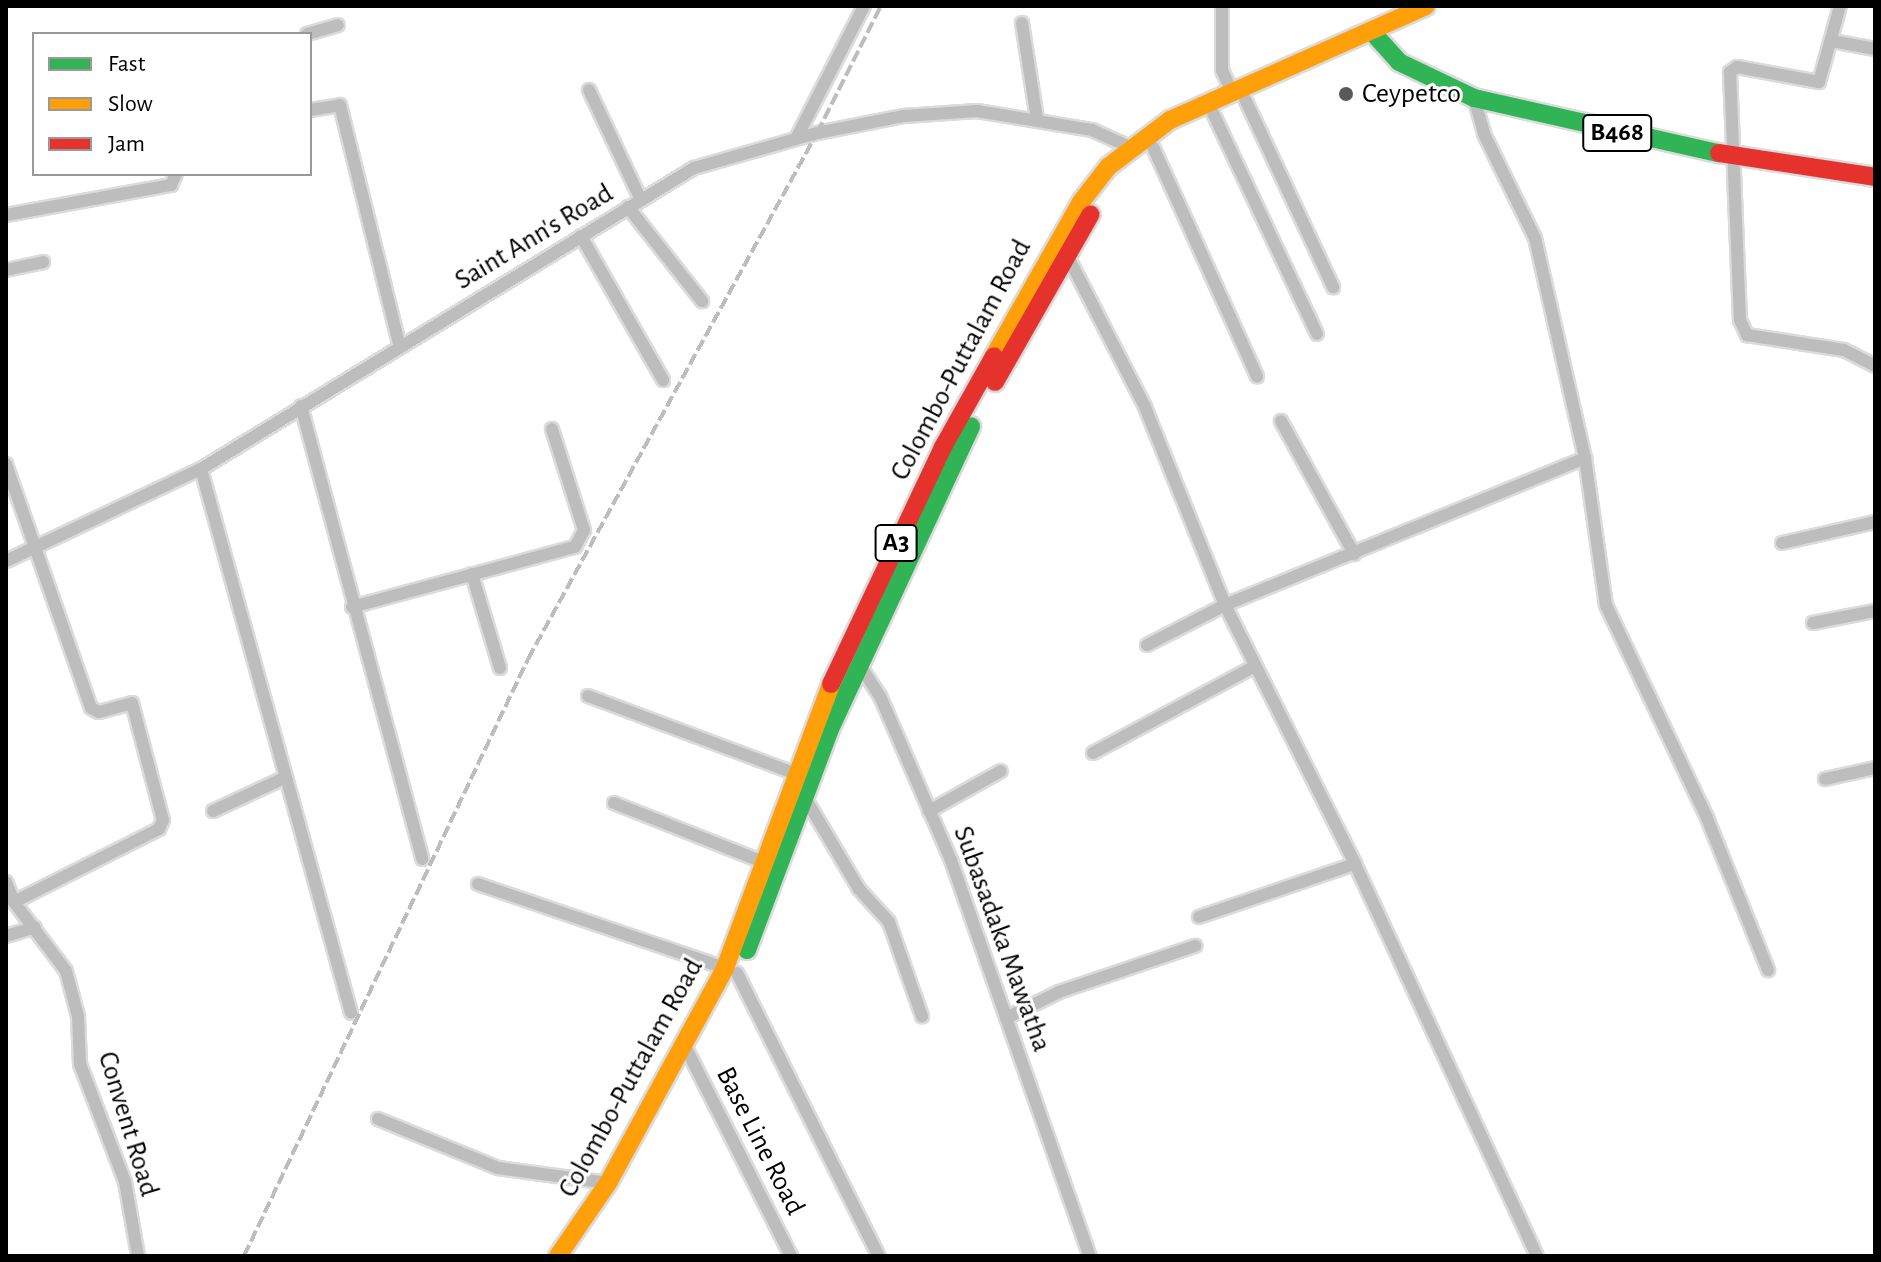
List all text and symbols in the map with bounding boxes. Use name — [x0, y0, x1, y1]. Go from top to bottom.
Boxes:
legend — [32, 32, 312, 176]
text: Fast — [108, 52, 145, 76]
place label: Ceypetco — [1362, 77, 1461, 111]
marker: Ceypetco — [1337, 85, 1355, 103]
text: Slow — [108, 92, 153, 116]
road number: B468 — [1581, 111, 1653, 155]
text: Jam — [108, 132, 145, 156]
street label: Saint Ann's Road — [449, 177, 619, 297]
street label: Colombo-Puttalam Road — [883, 234, 1039, 486]
road number: A3 — [874, 521, 918, 565]
street label: Subasadaka Mawatha — [946, 822, 1058, 1056]
street label: Colombo-Puttalam Road — [551, 953, 711, 1203]
street label: Convent Road — [90, 1048, 166, 1200]
street label: Base Line Road — [708, 1061, 812, 1221]

